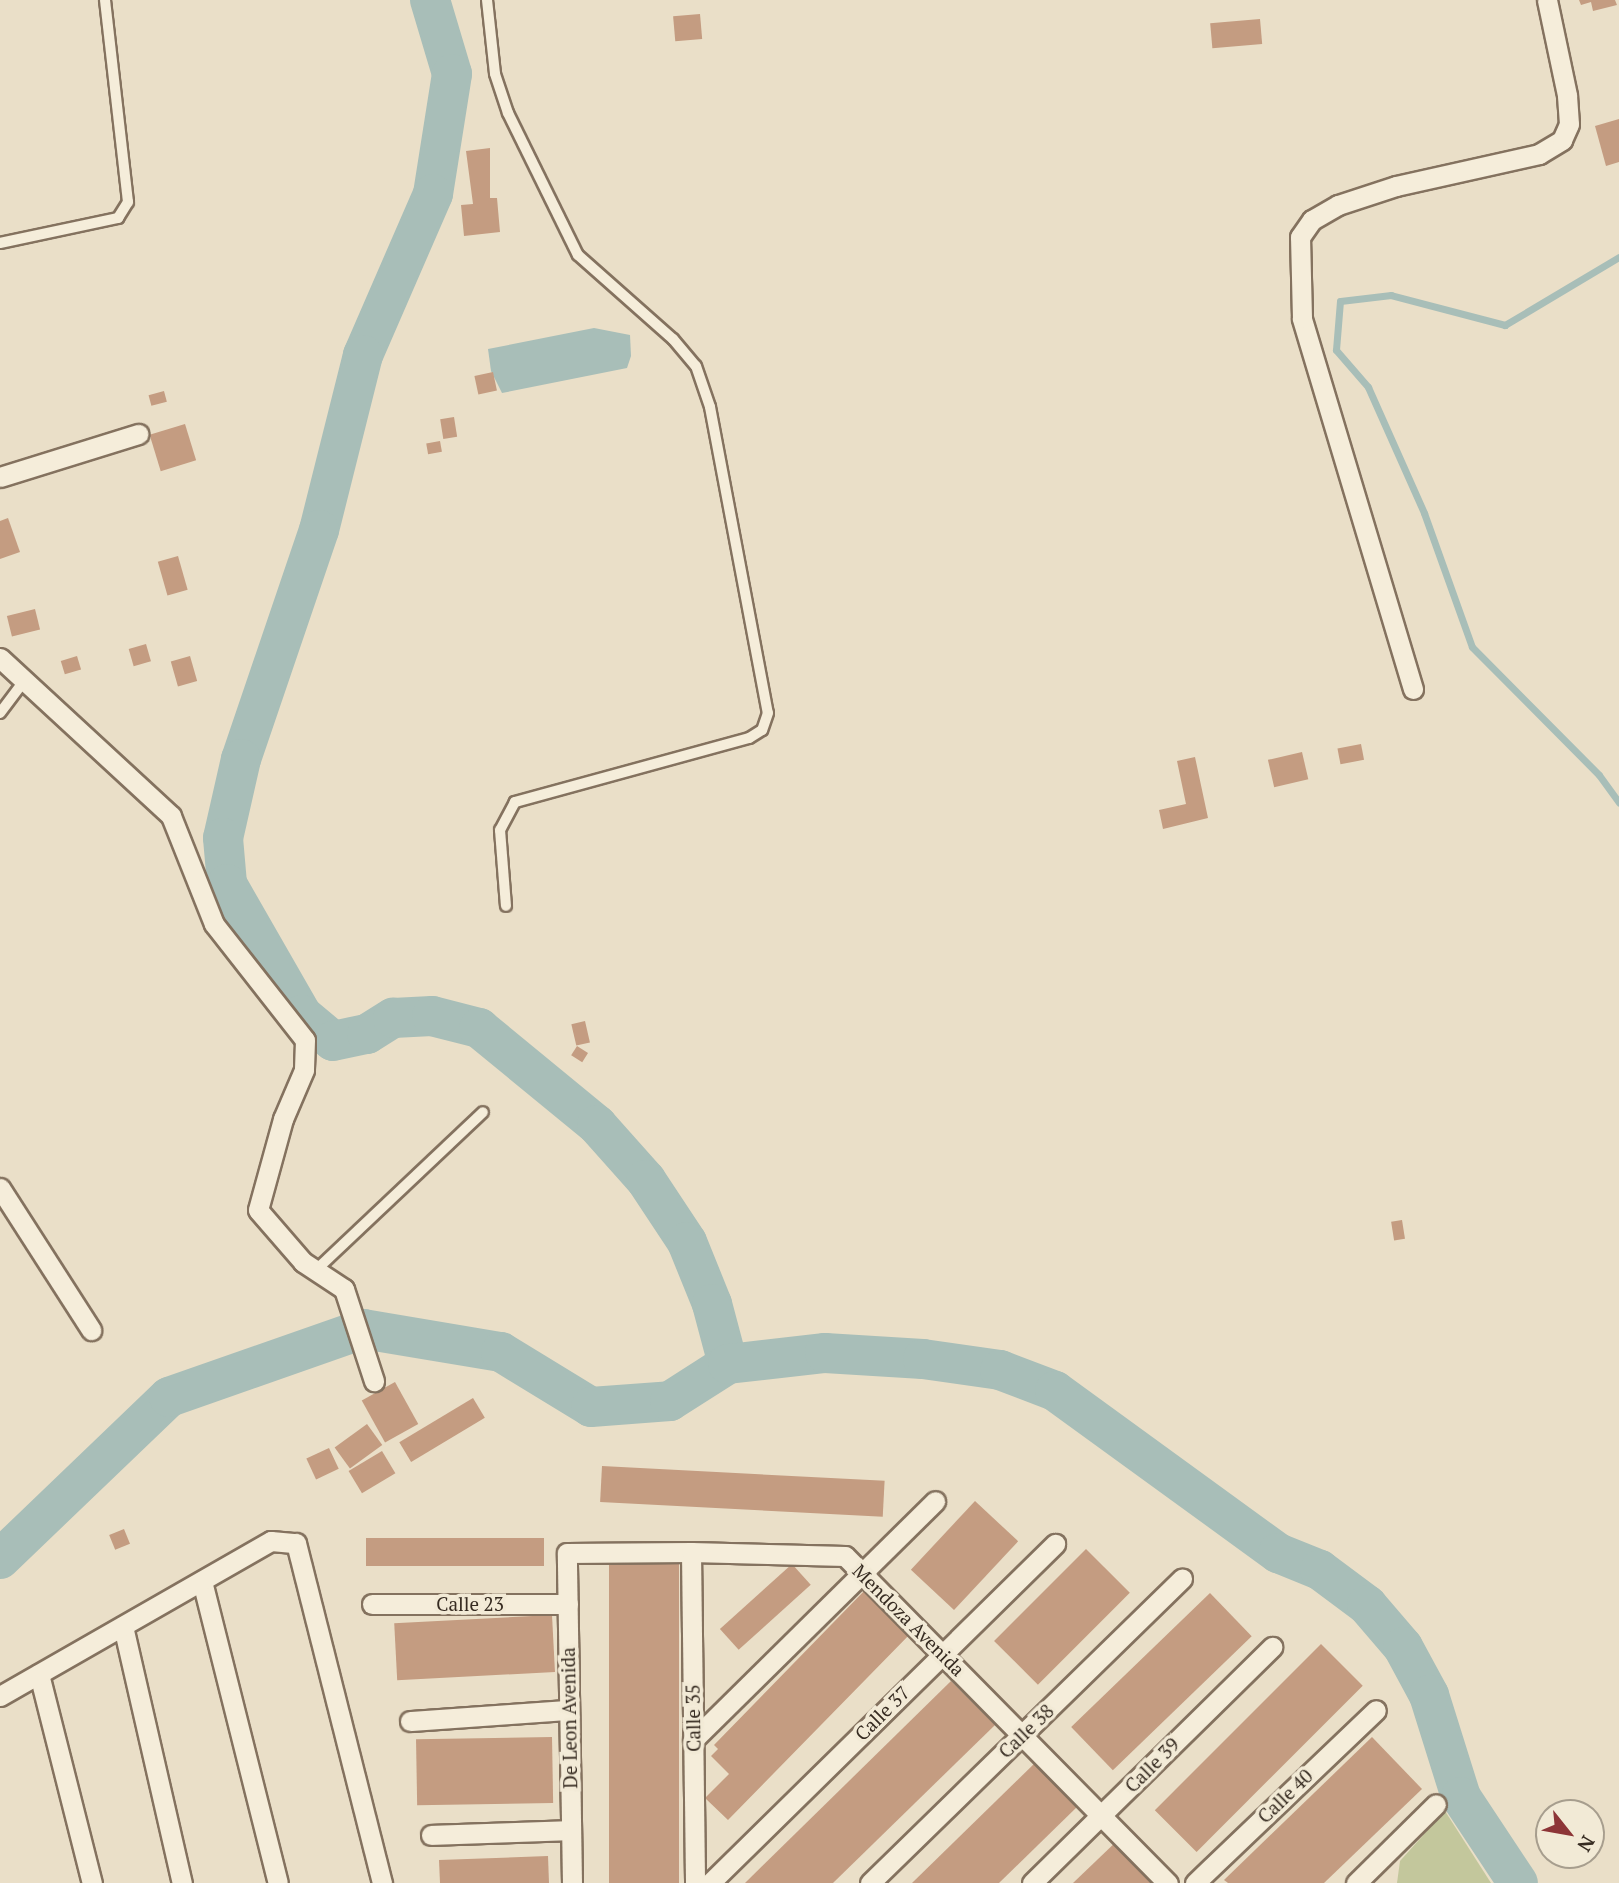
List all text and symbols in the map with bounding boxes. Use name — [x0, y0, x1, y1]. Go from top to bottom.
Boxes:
street label: Mendoza Avenida — [848, 1559, 970, 1681]
street label: Calle 23 — [436, 1593, 504, 1615]
street label: De Leon Avenida — [556, 1647, 582, 1789]
street label: Calle 37 — [850, 1681, 914, 1745]
street label: Calle 35 — [681, 1684, 705, 1752]
street label: Calle 38 — [994, 1699, 1058, 1763]
street label: Calle 39 — [1120, 1733, 1184, 1797]
street label: Calle 40 — [1253, 1764, 1317, 1828]
north arrow — [1535, 1799, 1605, 1869]
text: N — [1572, 1831, 1601, 1857]

